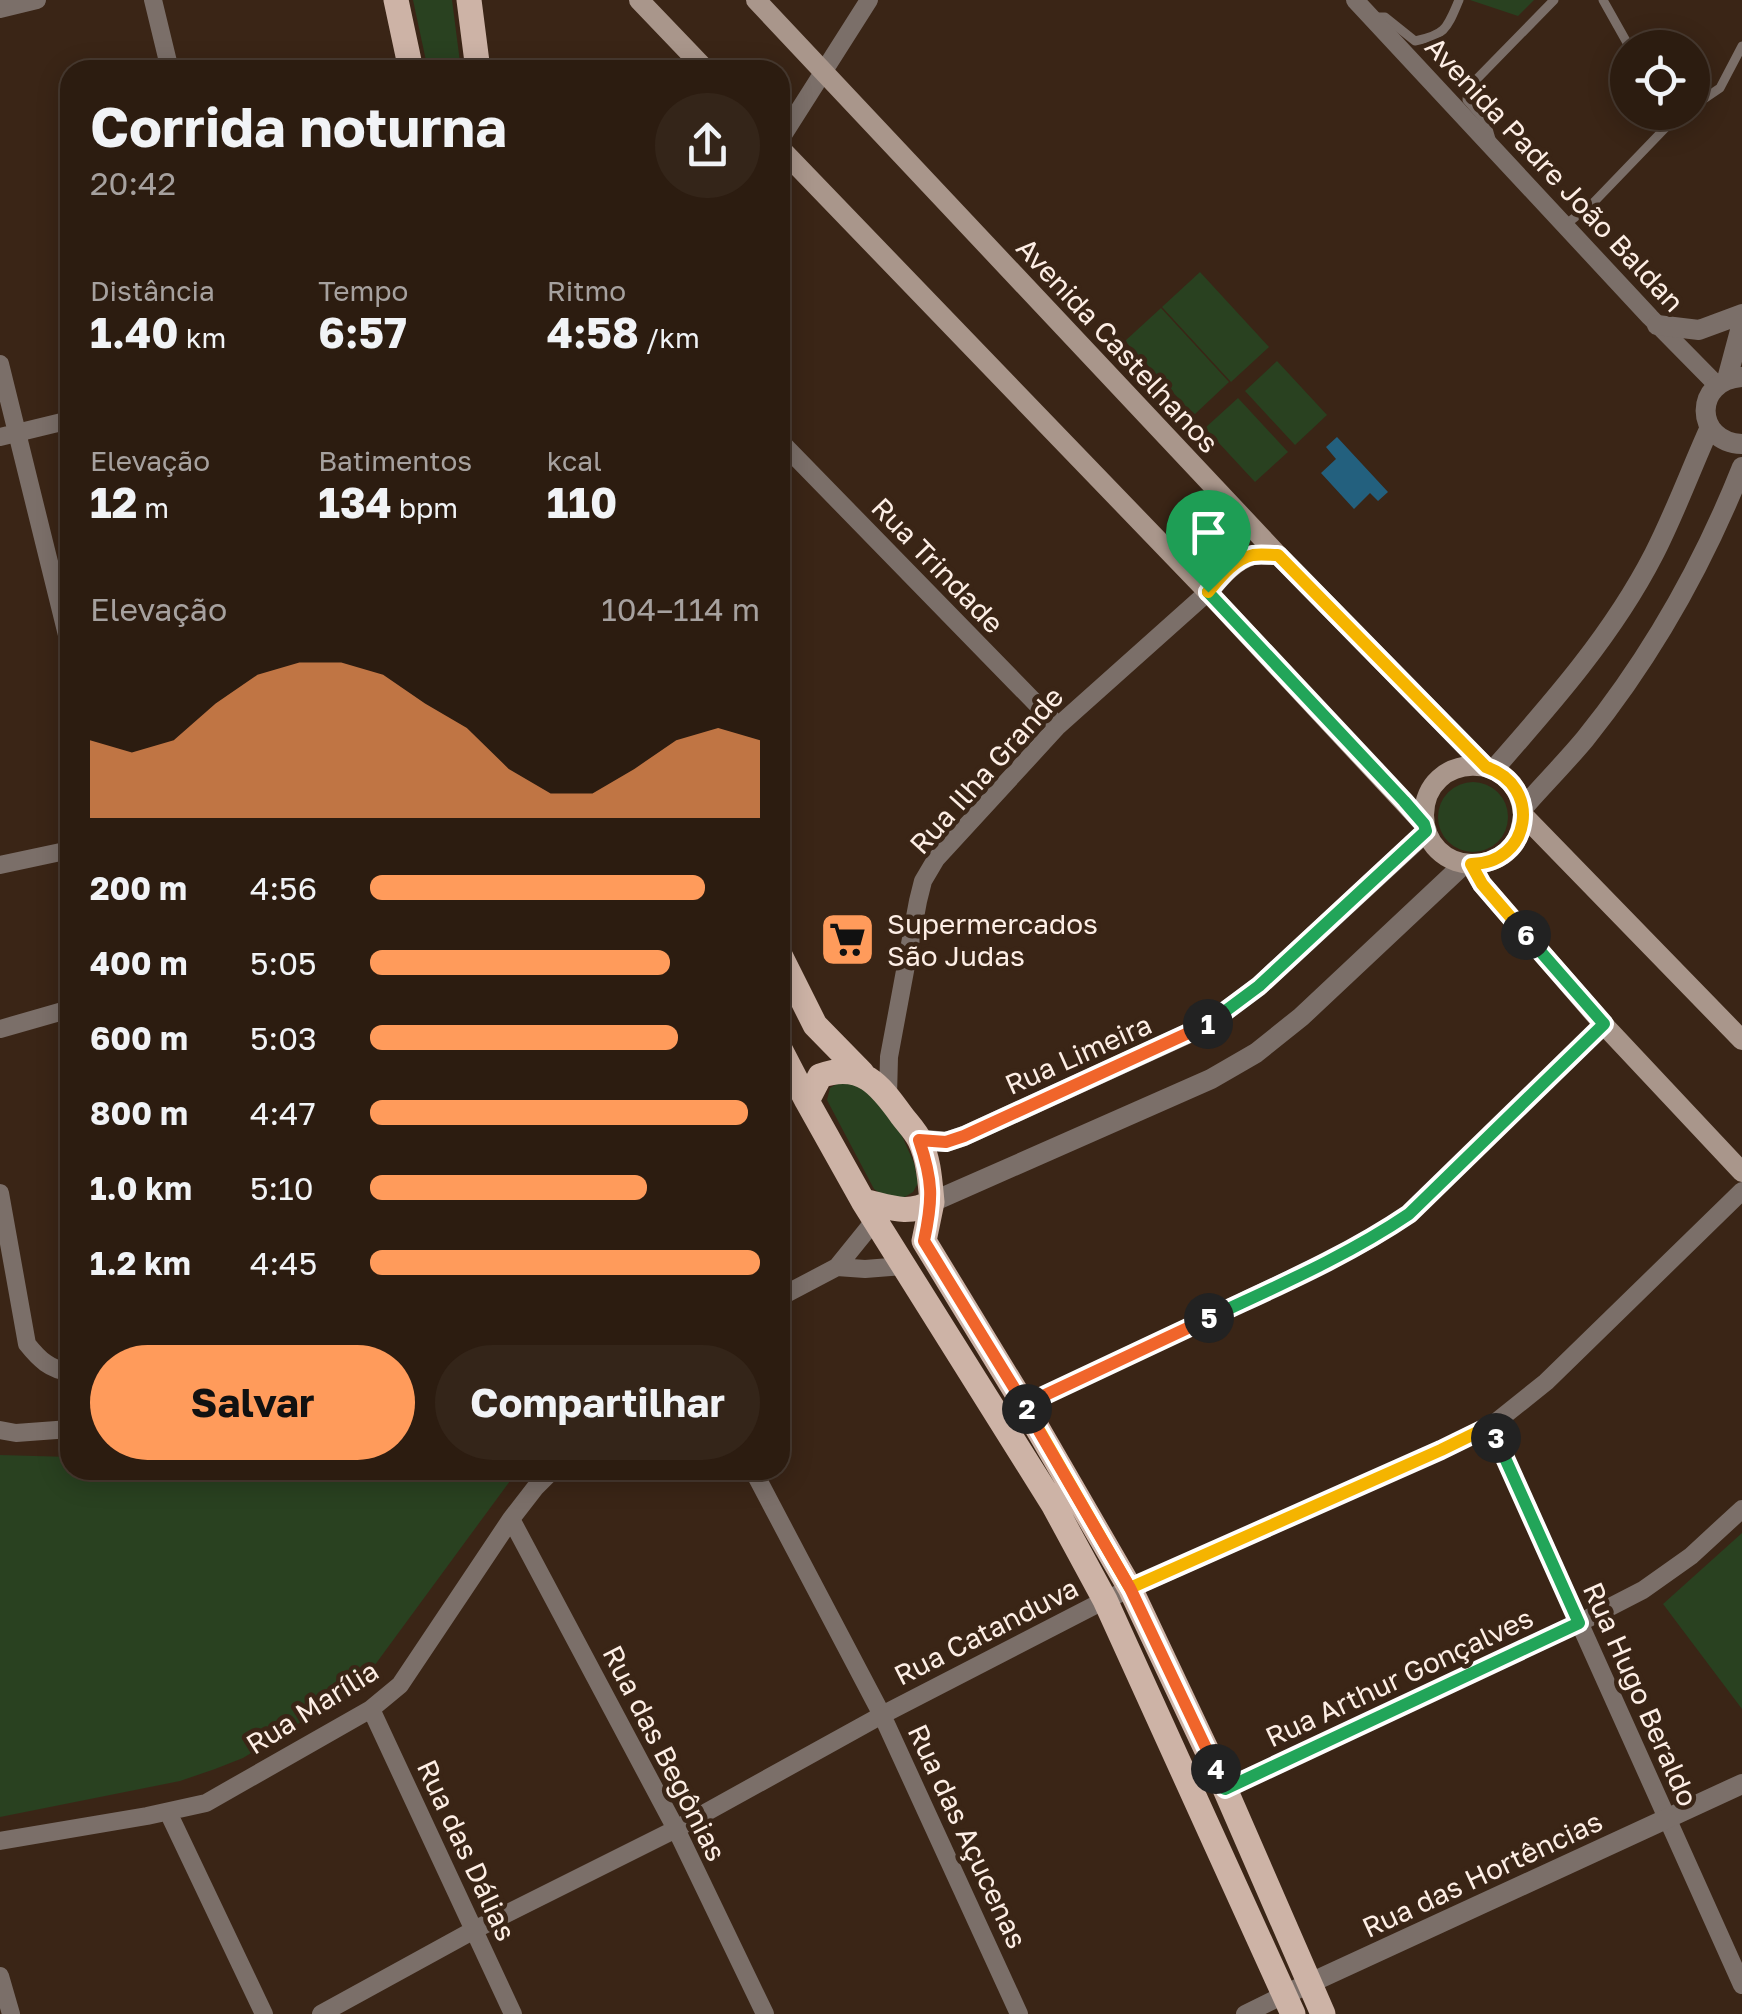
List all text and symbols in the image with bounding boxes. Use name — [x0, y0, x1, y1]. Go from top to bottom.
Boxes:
street label: Avenida Padre João Baldan — [1419, 30, 1691, 318]
map controls — [1610, 30, 1710, 130]
button: locate — [1610, 30, 1710, 130]
text: Corrida noturna — [90, 93, 507, 159]
button: share — [655, 93, 760, 198]
text: 20:42 — [90, 164, 176, 202]
street label: Avenida Castelhanos — [1010, 231, 1226, 459]
text: Distância — [90, 274, 215, 307]
text: Tempo — [318, 274, 408, 307]
text: Ritmo — [547, 274, 626, 307]
text: 1.40 — [90, 307, 179, 357]
text: 6:57 — [318, 307, 407, 357]
text: 4:58 — [547, 307, 639, 357]
text: km — [179, 321, 226, 354]
text: /km — [639, 321, 700, 354]
text: Elevação — [90, 444, 210, 477]
text: Batimentos — [318, 444, 472, 477]
text: kcal — [547, 444, 602, 477]
text: 12 — [90, 477, 137, 527]
text: 134 — [318, 477, 392, 527]
text: 110 — [547, 477, 617, 527]
pin — [1166, 490, 1251, 593]
text: m — [137, 491, 169, 524]
text: bpm — [392, 491, 458, 524]
street label: Rua Trindade — [865, 491, 1011, 639]
icon: arrive — [1181, 505, 1236, 560]
text: Elevação — [90, 590, 227, 628]
text: 104–114 m — [601, 590, 760, 628]
street label: Rua Ilha Grande — [903, 680, 1069, 860]
text: 200 m — [90, 869, 187, 907]
text: 4:56 — [250, 869, 317, 907]
place label: Supermercados São Judas — [887, 907, 1098, 972]
supermarket icon: Supermercados São Judas — [818, 909, 878, 969]
pin: 6 — [1501, 910, 1551, 960]
text: 6 — [1517, 918, 1535, 951]
text: 400 m — [90, 944, 188, 982]
text: 5:05 — [250, 944, 317, 982]
pin: 1 — [1183, 999, 1233, 1049]
street label: Rua Limeira — [1000, 1007, 1156, 1101]
text: 1 — [1201, 1007, 1215, 1040]
text: 600 m — [90, 1019, 188, 1057]
text: 5:03 — [250, 1019, 317, 1057]
text: 800 m — [90, 1094, 188, 1132]
text: 4:47 — [250, 1094, 316, 1132]
text: 1.0 km — [90, 1169, 192, 1207]
text: 5:10 — [250, 1169, 314, 1207]
text: 1.2 km — [90, 1244, 191, 1282]
text: 4:45 — [250, 1244, 317, 1282]
pin: 5 — [1184, 1293, 1234, 1343]
text: 5 — [1200, 1301, 1218, 1334]
button: Salvar — [90, 1345, 415, 1460]
button: Compartilhar — [435, 1345, 760, 1460]
pin: 2 — [1002, 1384, 1052, 1434]
text: 2 — [1018, 1392, 1036, 1425]
pin: 3 — [1471, 1413, 1521, 1463]
text: 3 — [1487, 1421, 1505, 1454]
street label: Rua Catanduva — [889, 1570, 1083, 1692]
street label: Rua Hugo Beraldo — [1577, 1577, 1705, 1811]
street label: Rua Arthur Gonçalves — [1260, 1601, 1538, 1753]
street label: Rua das Begônias — [596, 1640, 734, 1866]
street label: Rua Marília — [240, 1653, 384, 1761]
street label: Rua das Açucenas — [902, 1719, 1034, 1953]
pin: 4 — [1191, 1744, 1241, 1794]
text: 4 — [1207, 1752, 1225, 1785]
street label: Rua das Dálias — [411, 1754, 523, 1946]
street label: Rua das Hortências — [1357, 1804, 1607, 1944]

